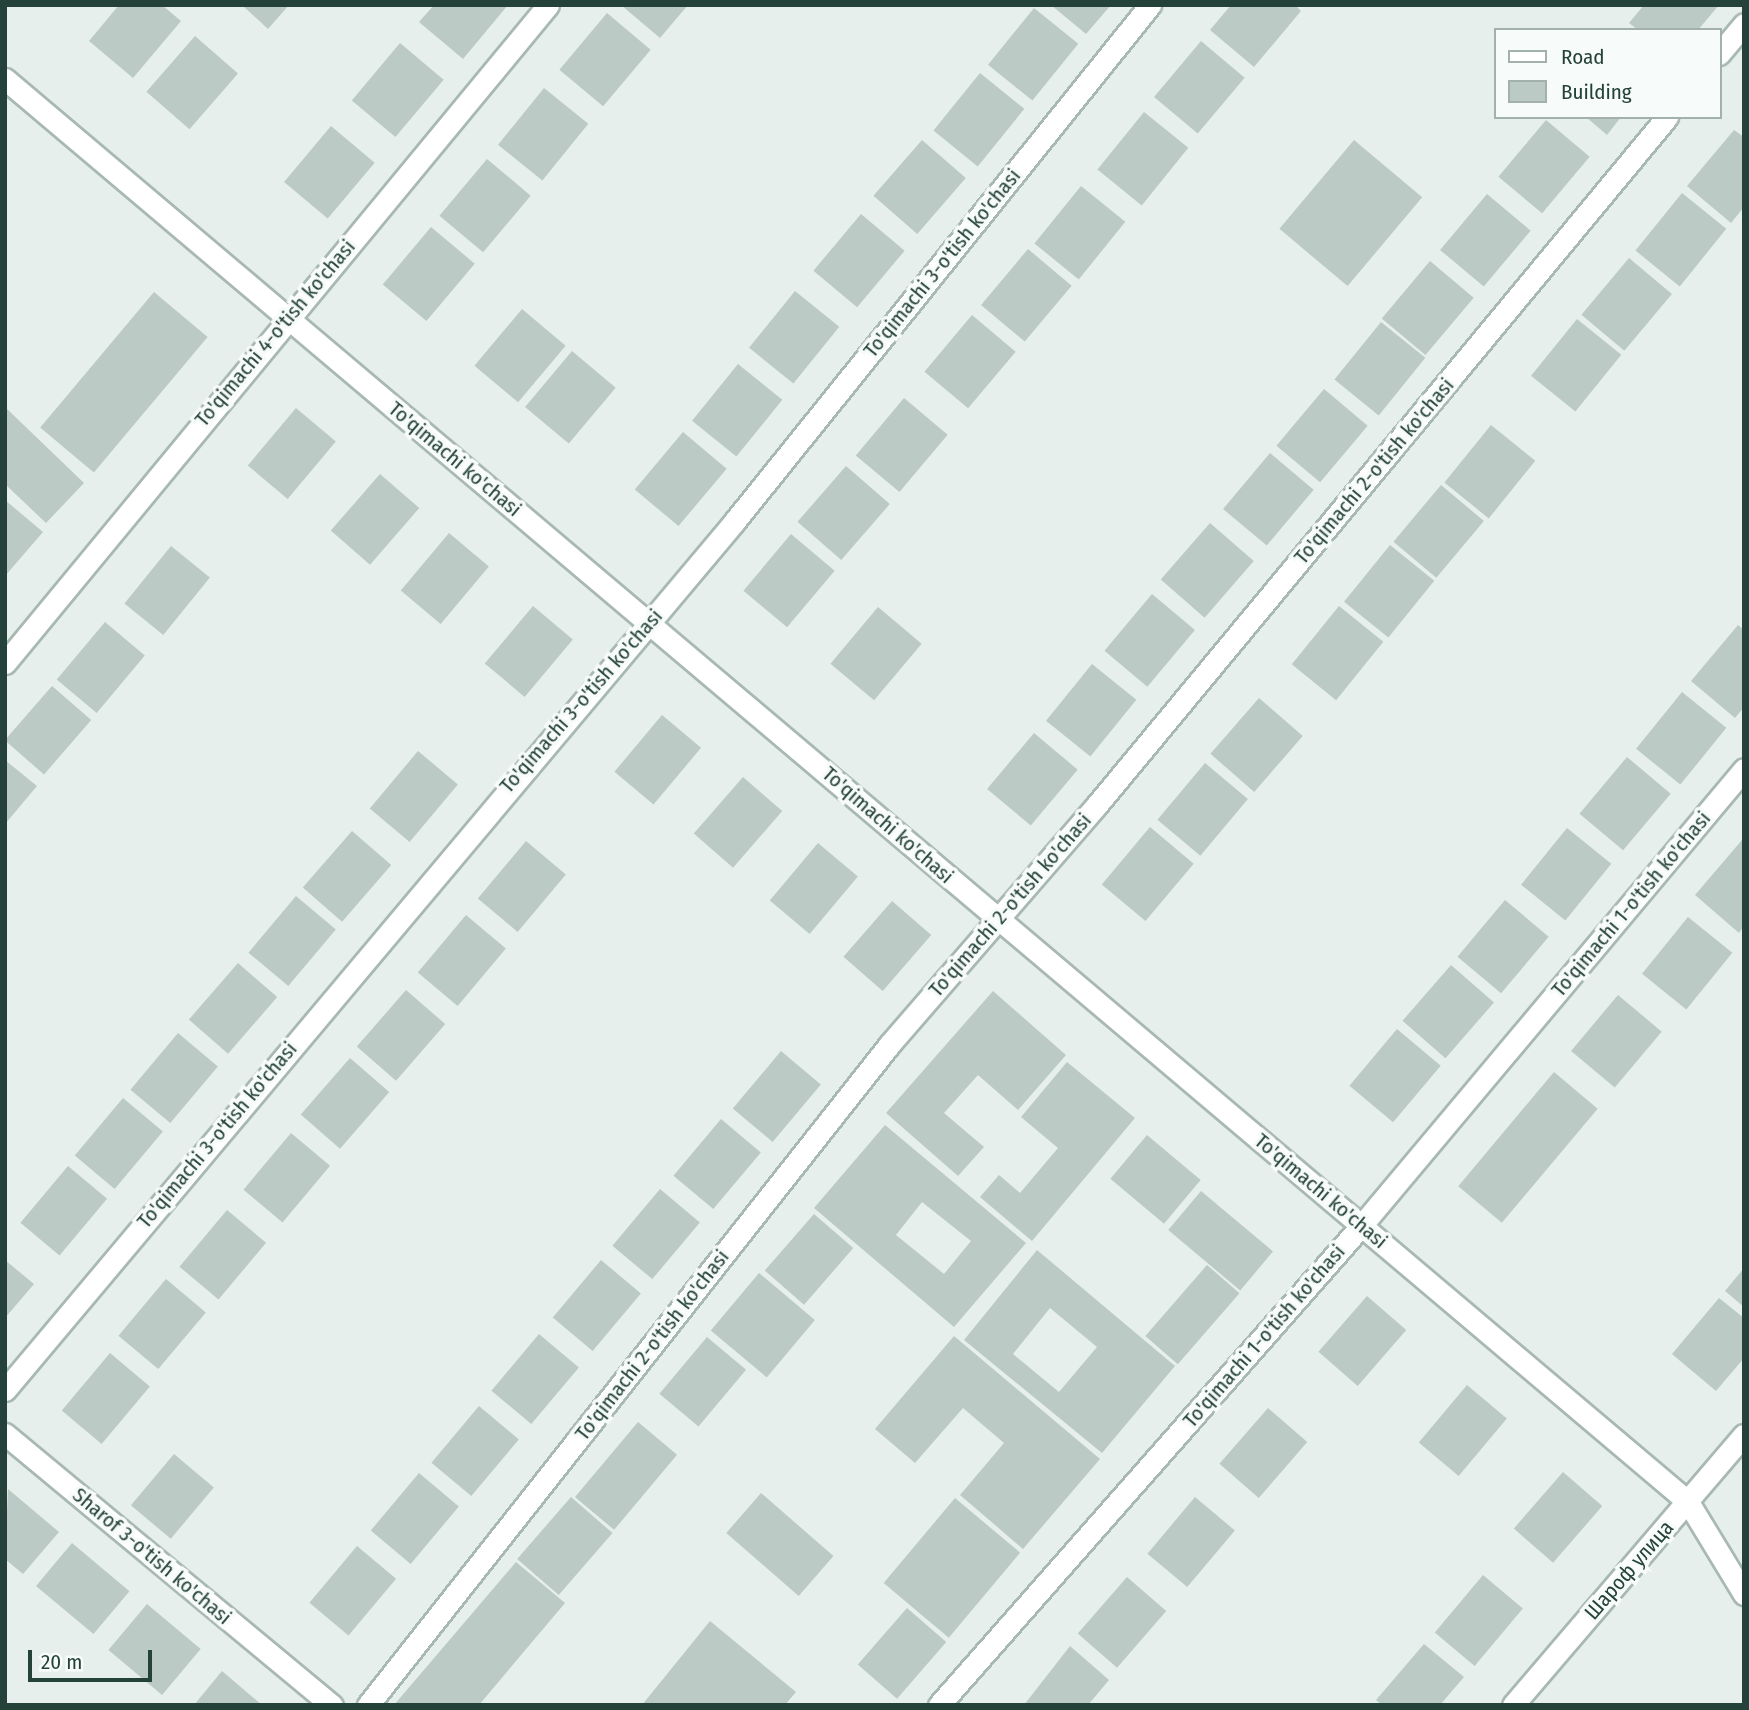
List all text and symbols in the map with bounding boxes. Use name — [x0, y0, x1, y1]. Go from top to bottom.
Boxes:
legend — [1494, 28, 1721, 119]
text: Road — [1561, 44, 1605, 70]
text: Building — [1561, 79, 1632, 105]
street label: To'qimachi 3-o'tish ko'chasi — [858, 164, 1026, 362]
street label: To'qimachi 4-o'tish ko'chasi — [190, 235, 360, 431]
street label: To'qimachi 2-o'tish ko'chasi — [1289, 373, 1459, 569]
street label: To'qimachi ko'chasi — [383, 396, 527, 522]
street label: To'qimachi 3-o'tish ko'chasi — [494, 604, 668, 798]
street label: To'qimachi ko'chasi — [817, 761, 959, 889]
street label: To'qimachi 1-o'tish ko'chasi — [1546, 806, 1716, 1002]
street label: To'qimachi 2-o'tish ko'chasi — [923, 808, 1097, 1002]
street label: To'qimachi 3-o'tish ko'chasi — [132, 1037, 302, 1233]
street label: To'qimachi ko'chasi — [1249, 1128, 1393, 1254]
street label: To'qimachi 1-o'tish ko'chasi — [1178, 1239, 1350, 1433]
street label: To'qimachi 2-o'tish ko'chasi — [570, 1245, 734, 1445]
street label: Sharof 3-o'tish ko'chasi — [67, 1482, 237, 1630]
street label: Шароф улица — [1579, 1515, 1679, 1625]
scale bar — [32, 1636, 156, 1680]
text: 20 m — [41, 1649, 82, 1675]

